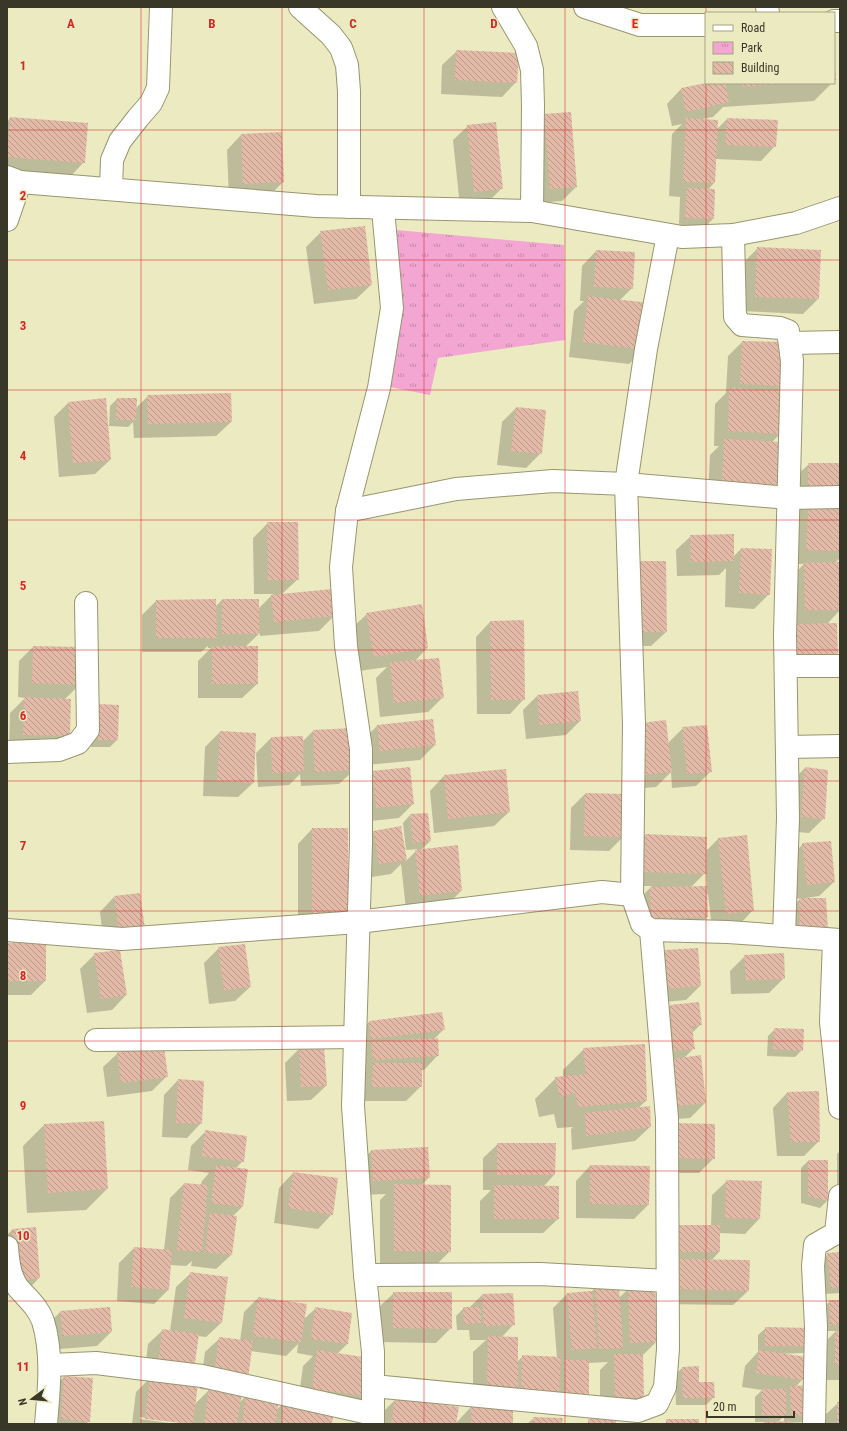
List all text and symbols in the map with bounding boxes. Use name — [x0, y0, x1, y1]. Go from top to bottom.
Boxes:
legend — [705, 12, 835, 84]
text: A — [67, 16, 75, 31]
text: B — [208, 16, 216, 31]
text: C — [349, 16, 357, 31]
text: D — [490, 16, 498, 31]
text: E — [632, 16, 639, 31]
text: Road — [741, 21, 765, 35]
text: Park — [741, 41, 763, 55]
text: 1 — [20, 58, 26, 73]
text: Building — [741, 61, 779, 75]
text: 2 — [20, 188, 27, 203]
text: 3 — [20, 318, 26, 333]
text: 4 — [20, 448, 27, 463]
text: 5 — [20, 578, 27, 593]
text: 6 — [20, 708, 27, 723]
text: 7 — [20, 838, 27, 853]
text: 8 — [20, 968, 26, 983]
text: 9 — [20, 1098, 26, 1113]
text: 10 — [16, 1228, 30, 1243]
text: 11 — [16, 1359, 30, 1374]
north arrow — [12, 1379, 52, 1419]
scale bar — [707, 1393, 794, 1419]
text: N — [16, 1396, 30, 1407]
text: 20 m — [713, 1400, 737, 1414]

